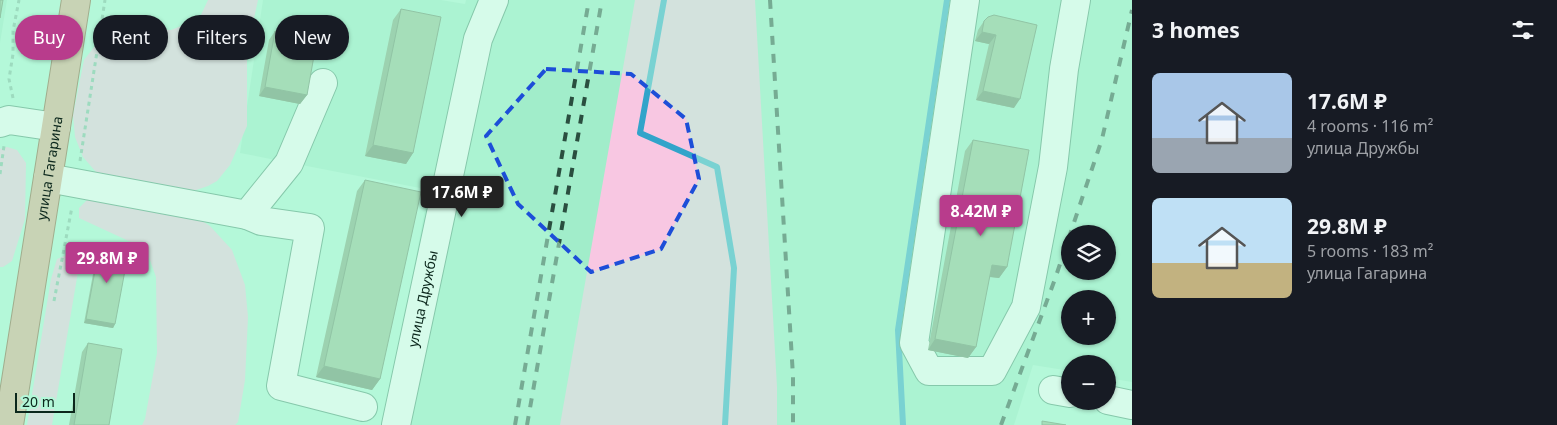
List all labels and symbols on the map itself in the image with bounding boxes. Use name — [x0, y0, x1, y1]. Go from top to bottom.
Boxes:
street label: улица Гагарина — [31, 115, 67, 222]
pin: 17.6M ₽ — [416, 176, 508, 218]
pin: 8.42M ₽ — [935, 194, 1027, 237]
pin: 29.8M ₽ — [61, 242, 153, 284]
street label: улица Дружбы — [403, 249, 442, 349]
scale bar — [15, 390, 75, 413]

